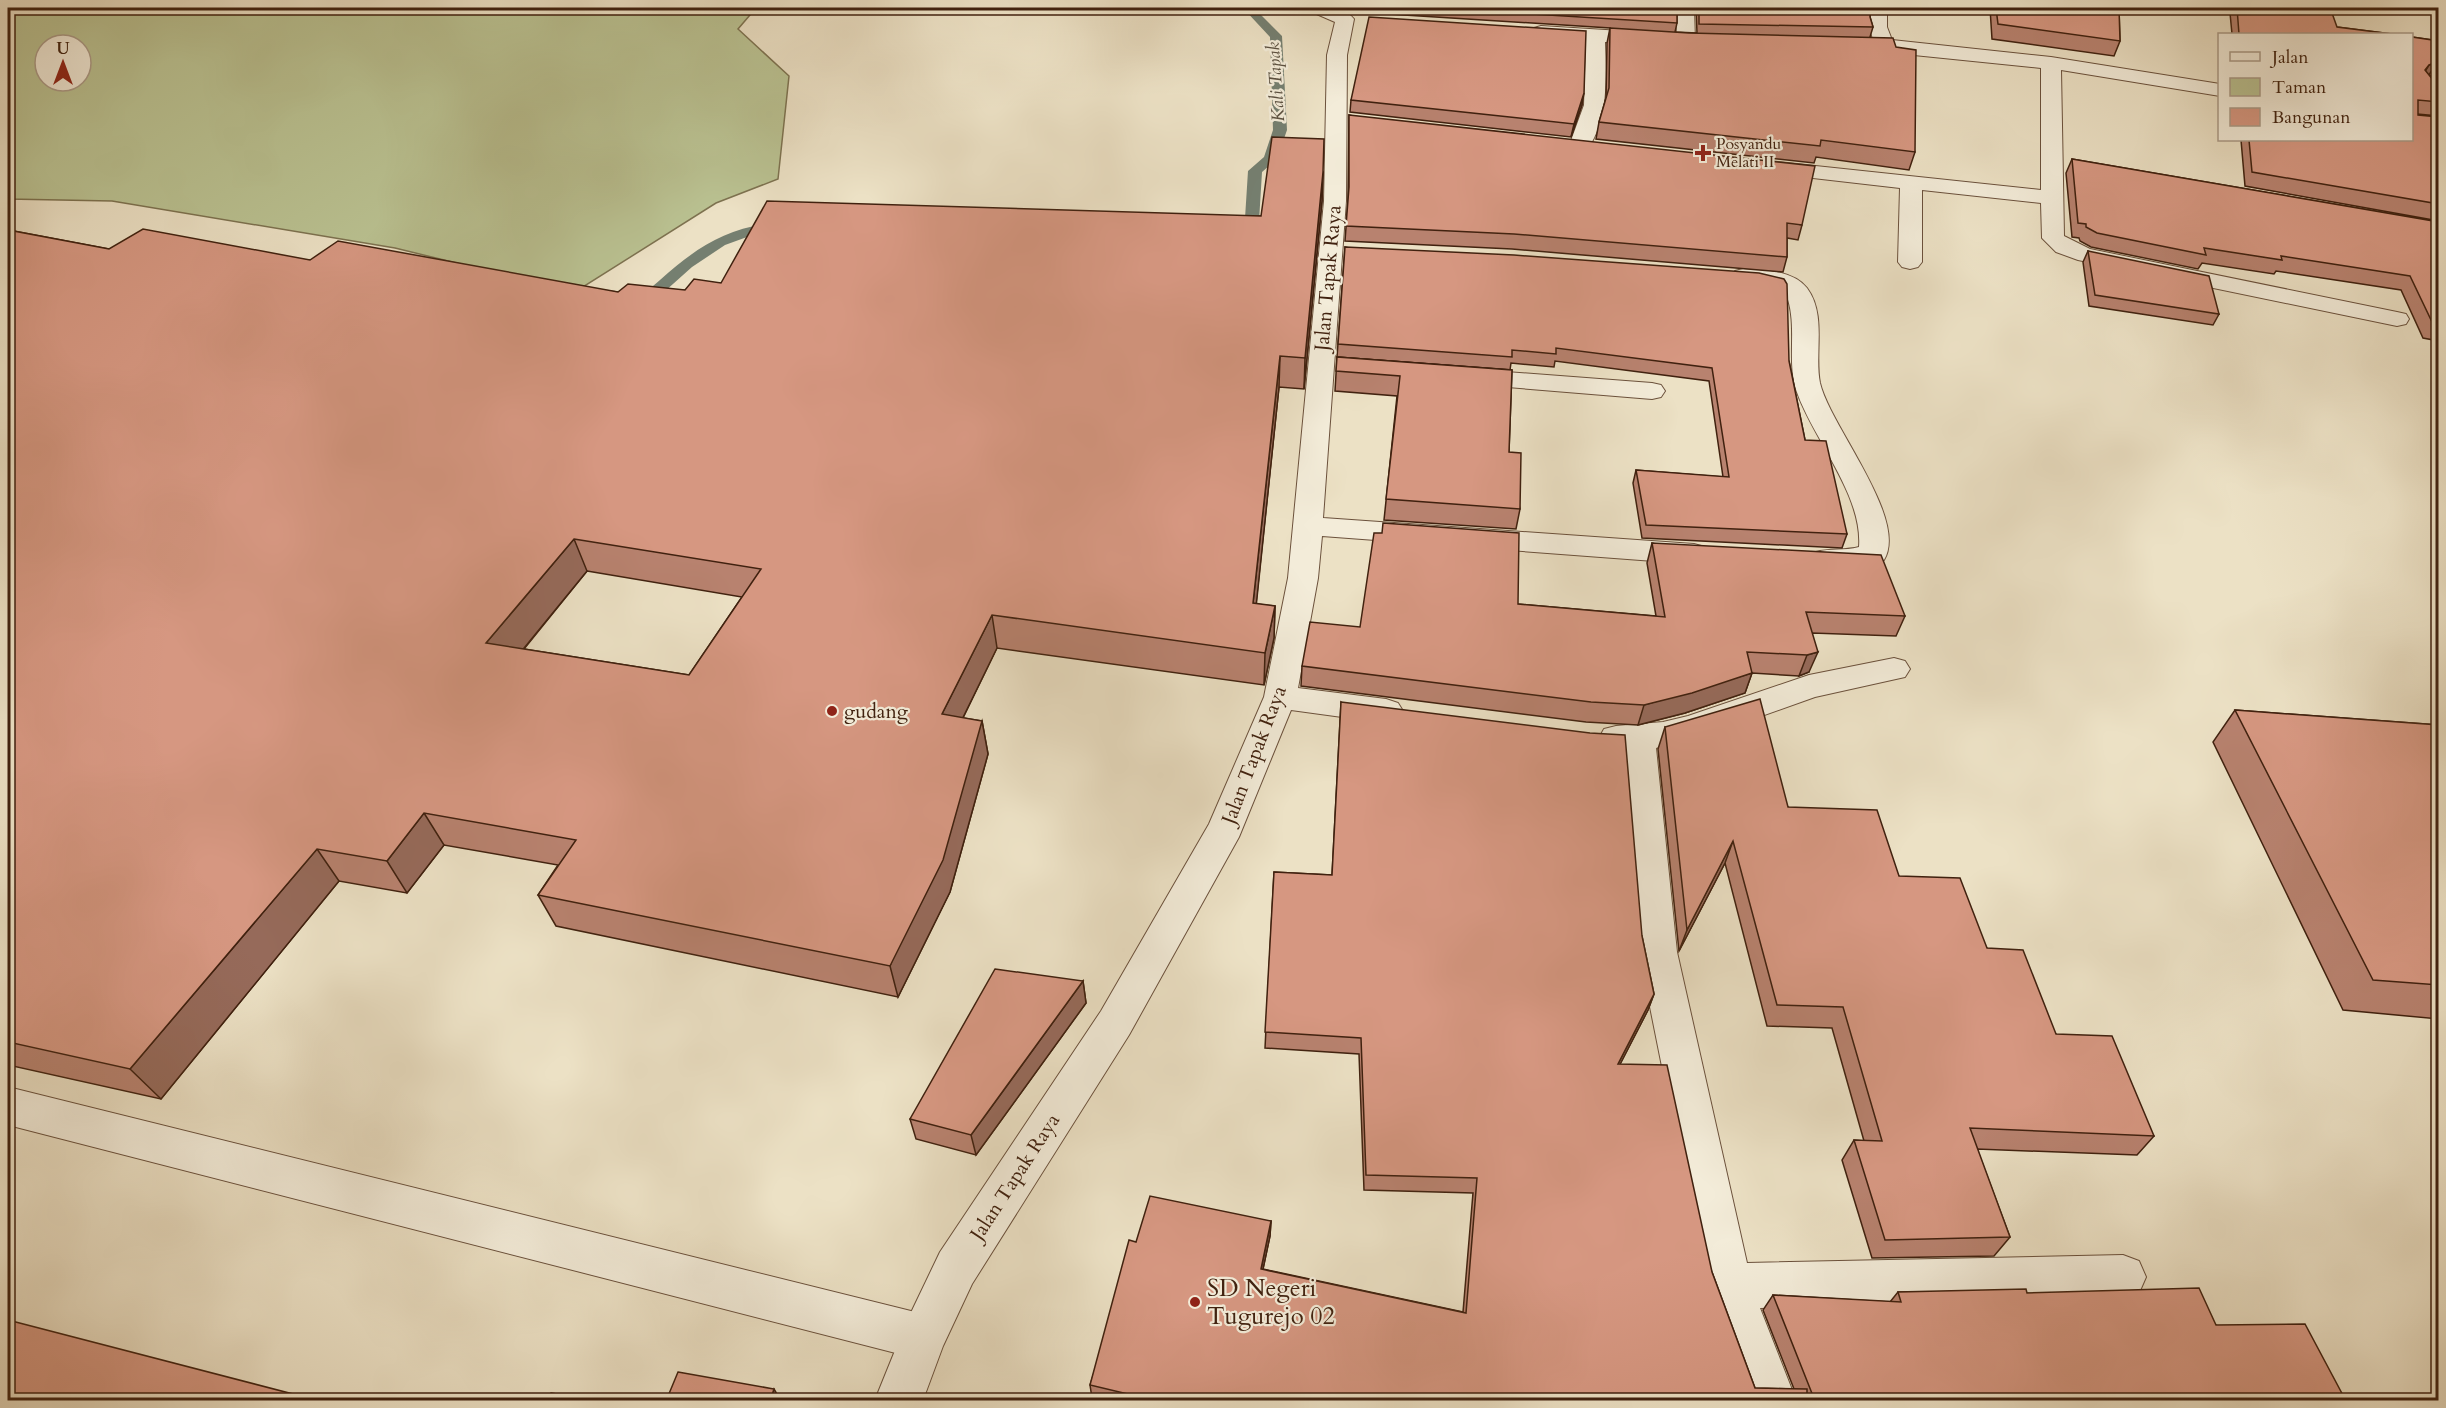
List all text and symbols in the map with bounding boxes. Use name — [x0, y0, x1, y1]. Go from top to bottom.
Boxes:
north arrow — [33, 33, 93, 93]
legend — [2218, 33, 2413, 141]
text: U — [56, 38, 70, 60]
water label: Kali Tapak — [1261, 41, 1291, 123]
text: Jalan — [2269, 45, 2309, 70]
text: Taman — [2272, 75, 2327, 100]
text: Bangunan — [2272, 105, 2351, 130]
place label: Posyandu Melati II — [1716, 133, 1781, 173]
marker: Posyandu Melati II — [1694, 144, 1712, 162]
street label: Jalan Tapak Raya — [1308, 204, 1348, 355]
street label: Jalan Tapak Raya — [1214, 682, 1293, 831]
place label: gudang — [844, 698, 909, 725]
marker: gudang — [825, 704, 839, 718]
street label: Jalan Tapak Raya — [962, 1108, 1066, 1248]
place label: SD Negeri Tugurejo 02 — [1207, 1272, 1335, 1333]
marker: SD Negeri Tugurejo 02 — [1188, 1295, 1202, 1309]

